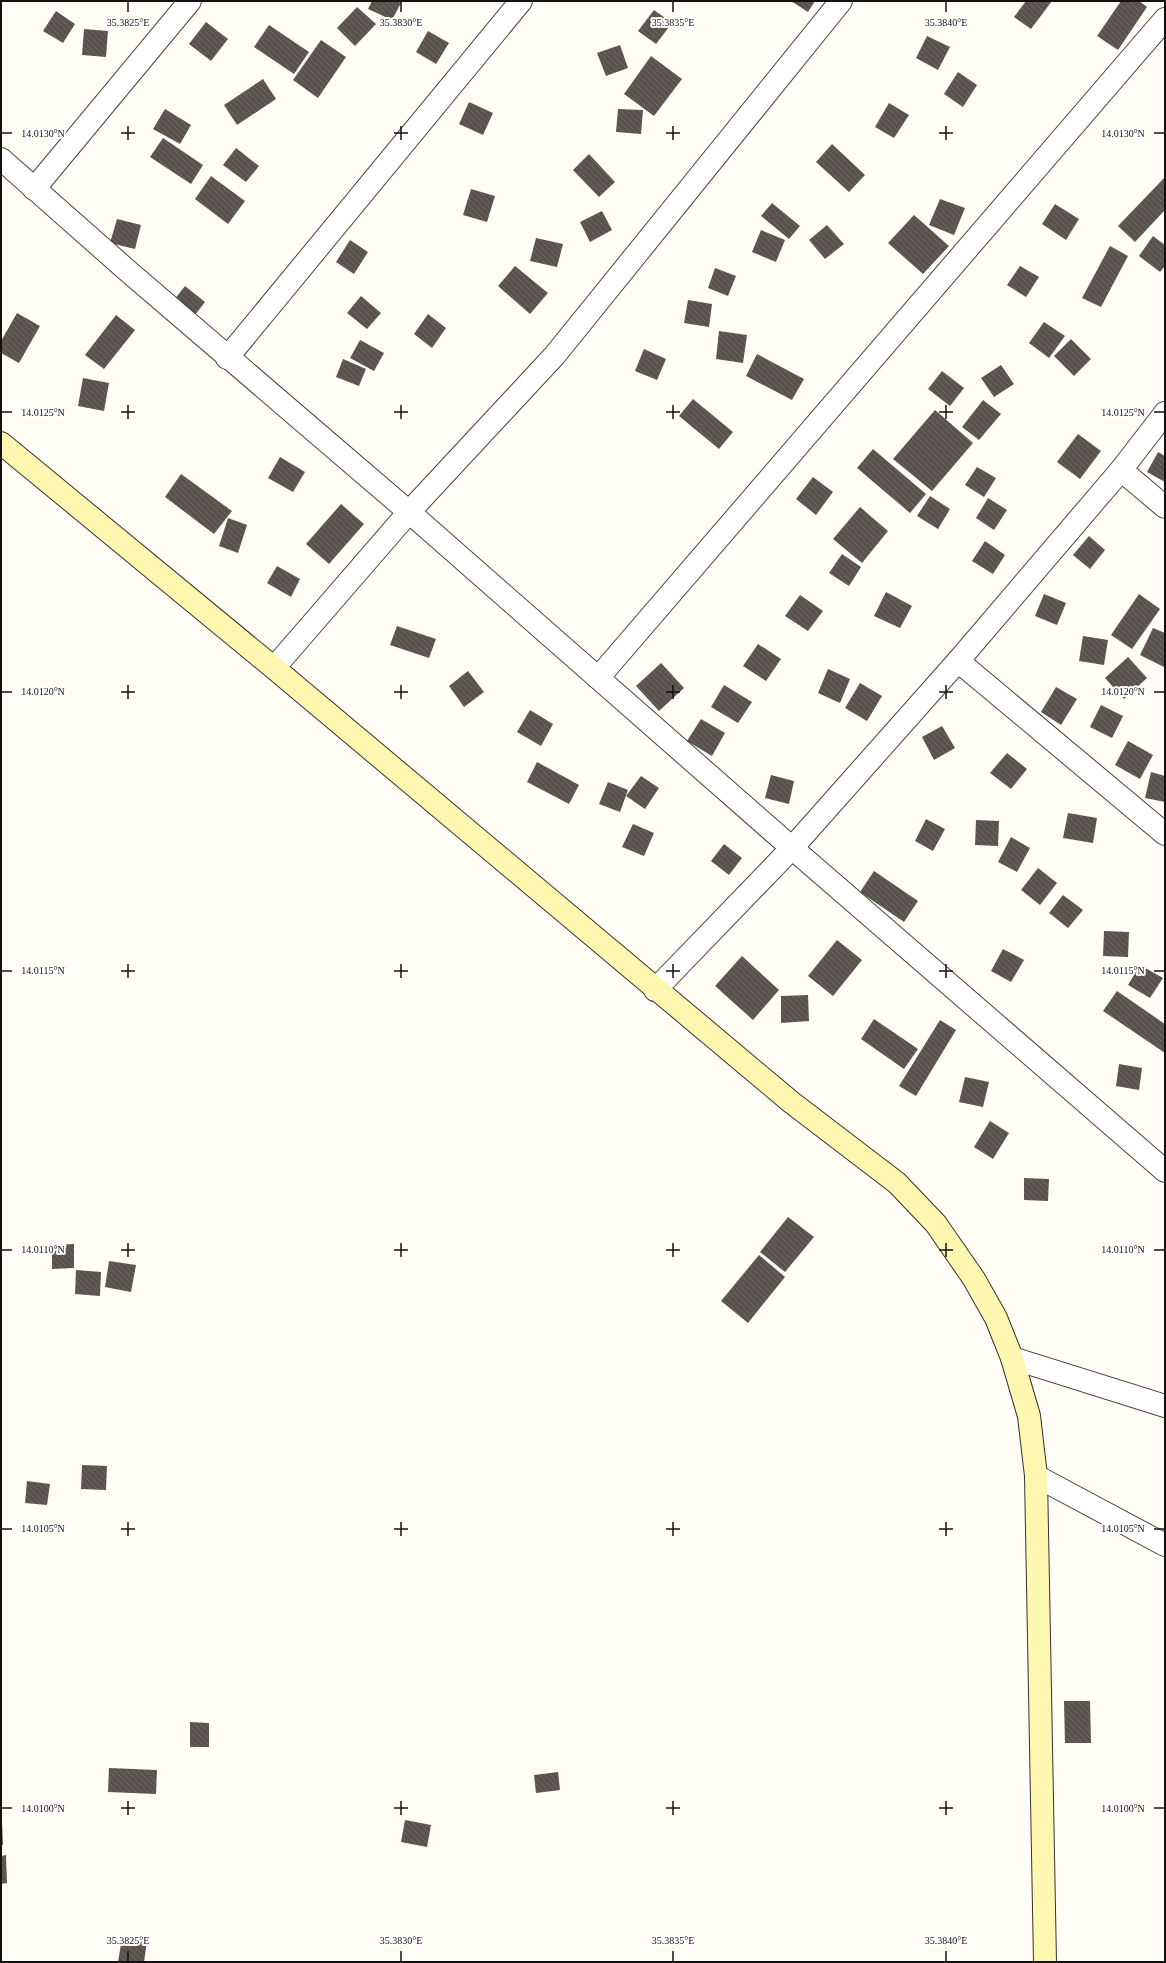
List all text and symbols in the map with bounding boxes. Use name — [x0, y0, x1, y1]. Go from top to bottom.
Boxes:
text: 35.3825°E — [107, 17, 149, 28]
text: 35.3830°E — [380, 17, 422, 28]
text: 35.3835°E — [652, 17, 694, 28]
text: 35.3840°E — [925, 17, 967, 28]
text: 14.0130°N — [21, 128, 65, 139]
text: 14.0130°N — [1101, 128, 1145, 139]
text: 14.0125°N — [21, 407, 65, 418]
text: 14.0125°N — [1101, 407, 1145, 418]
text: 14.0120°N — [21, 686, 65, 697]
text: 14.0120°N — [1101, 686, 1145, 697]
text: 14.0115°N — [21, 965, 65, 976]
text: 14.0115°N — [1101, 965, 1145, 976]
text: 14.0110°N — [21, 1244, 65, 1255]
text: 14.0110°N — [1101, 1244, 1145, 1255]
text: 14.0105°N — [21, 1523, 65, 1534]
text: 14.0105°N — [1101, 1523, 1145, 1534]
text: 14.0100°N — [21, 1803, 65, 1814]
text: 14.0100°N — [1101, 1803, 1145, 1814]
text: 35.3825°E — [107, 1935, 149, 1946]
text: 35.3830°E — [380, 1935, 422, 1946]
text: 35.3835°E — [652, 1935, 694, 1946]
text: 35.3840°E — [925, 1935, 967, 1946]

